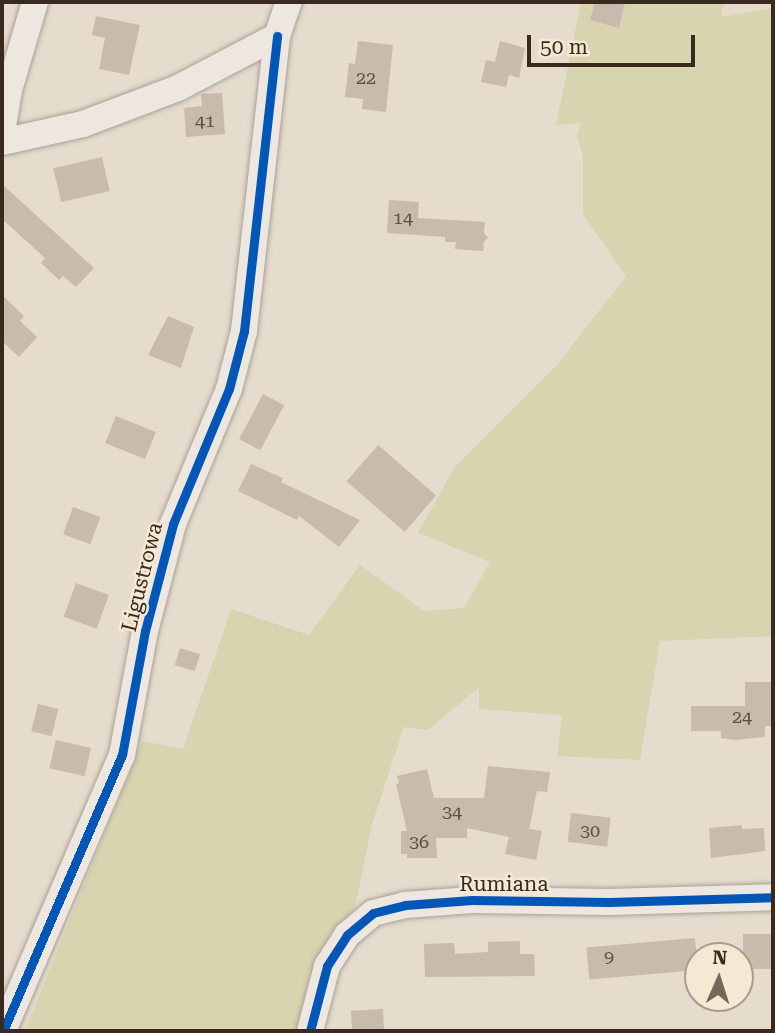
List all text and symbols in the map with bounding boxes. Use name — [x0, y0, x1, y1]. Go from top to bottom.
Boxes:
scale bar — [530, 21, 698, 65]
text: 50 m — [540, 35, 588, 59]
house number: 22 — [356, 67, 376, 89]
house number: 41 — [195, 110, 215, 132]
house number: 14 — [393, 207, 413, 229]
street label: Ligustrowa — [116, 520, 168, 634]
house number: 24 — [732, 706, 752, 728]
house number: 34 — [442, 801, 462, 823]
house number: 30 — [580, 820, 600, 842]
house number: 36 — [409, 831, 429, 853]
street label: Rumiana — [459, 871, 549, 897]
north arrow — [684, 942, 754, 1012]
house number: 9 — [604, 946, 614, 968]
text: N — [712, 946, 728, 969]

